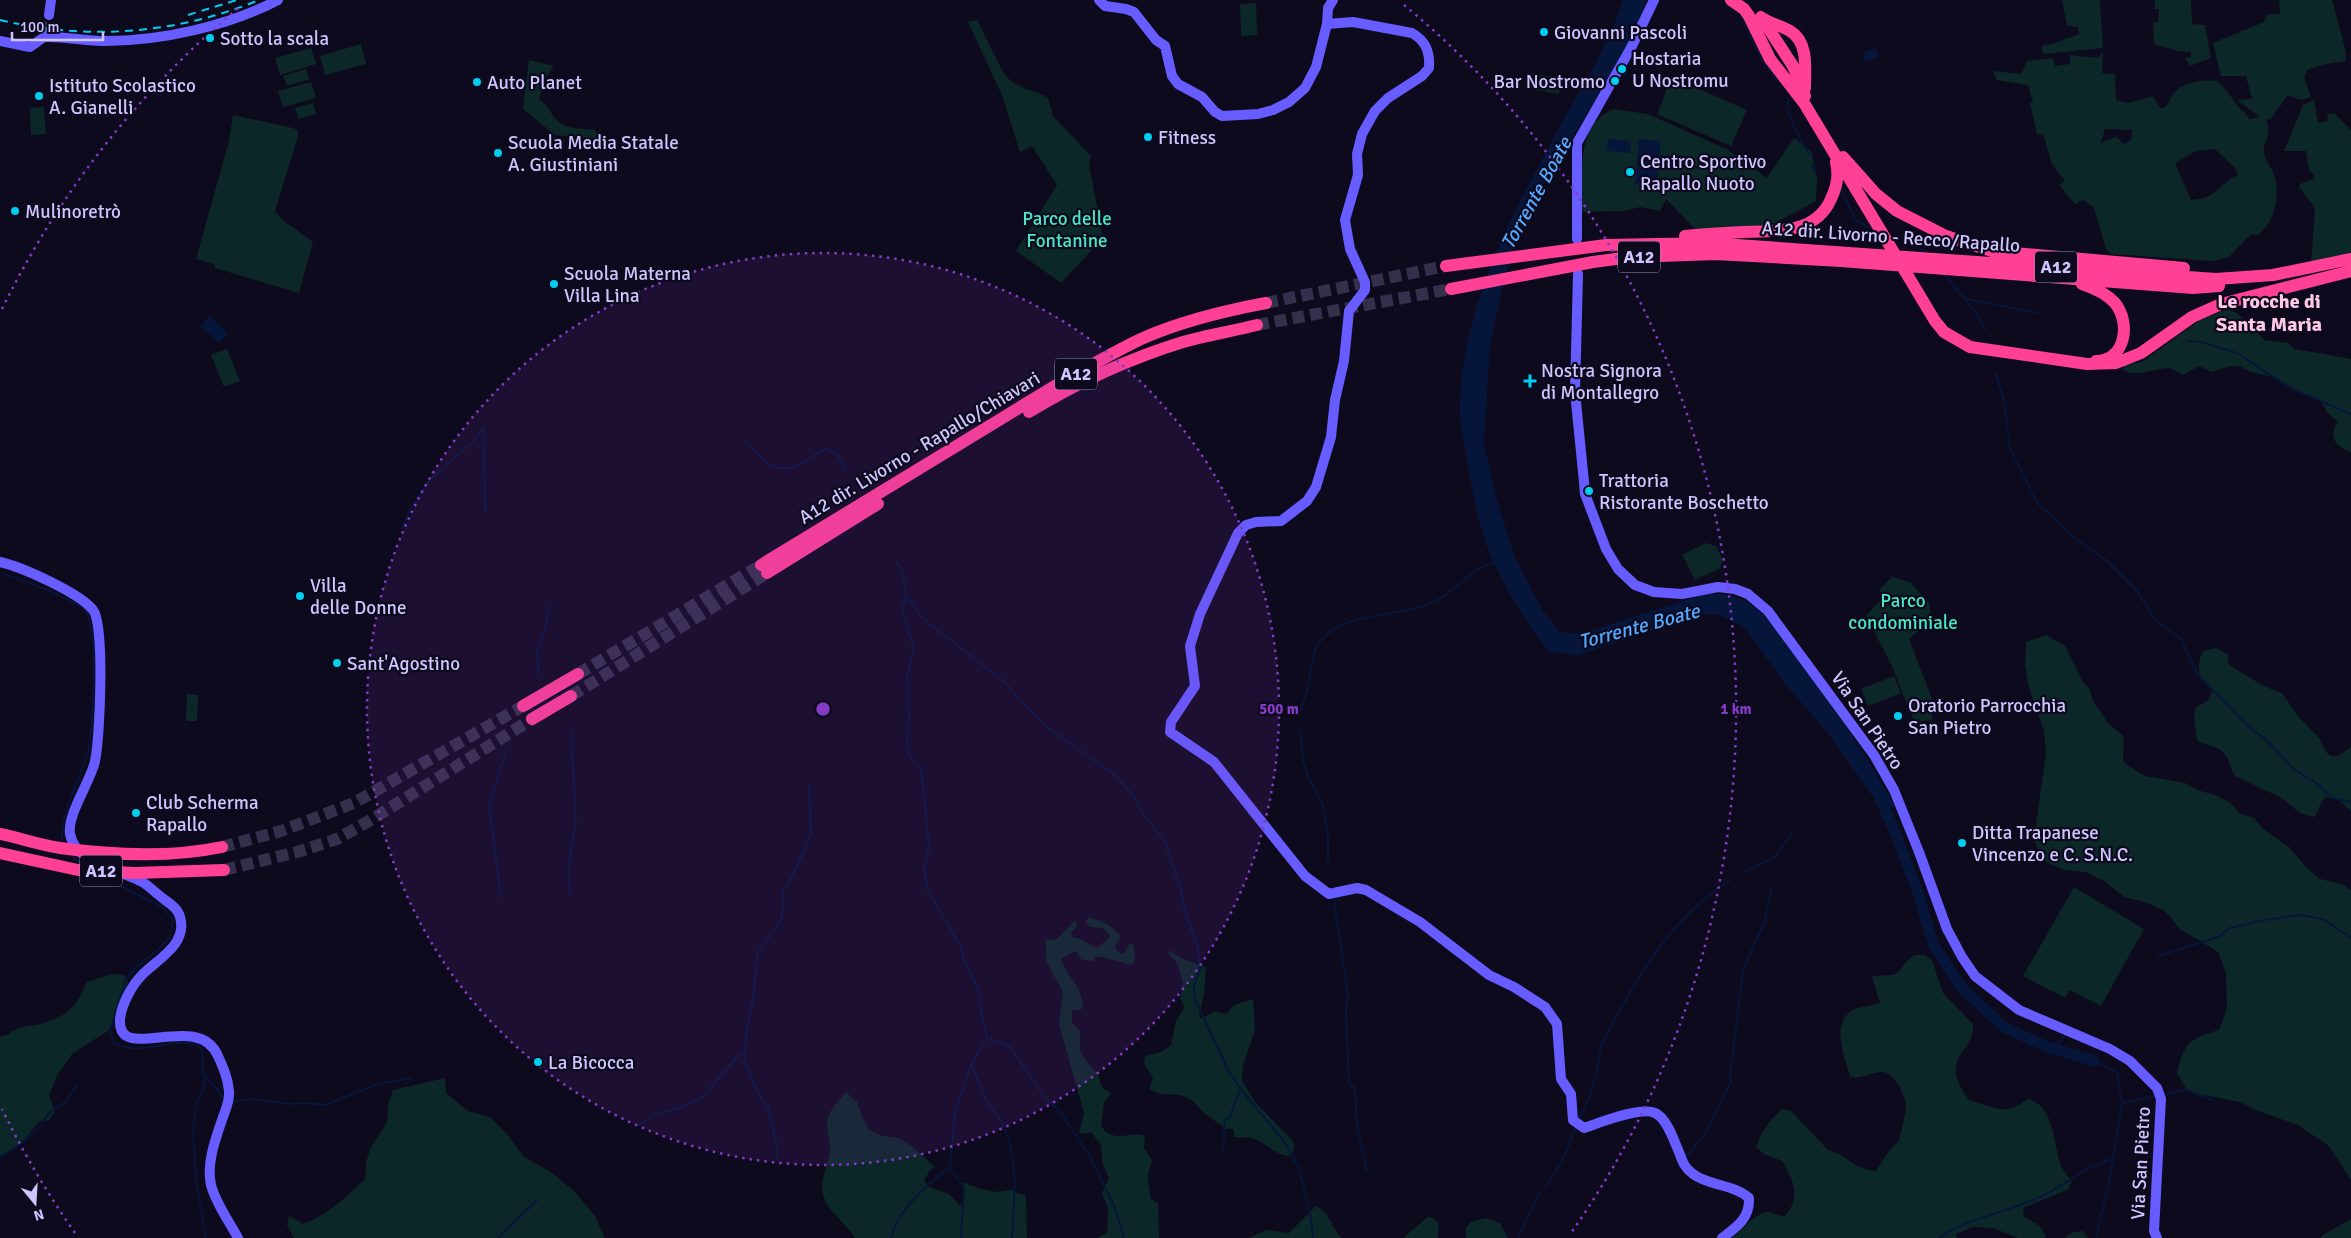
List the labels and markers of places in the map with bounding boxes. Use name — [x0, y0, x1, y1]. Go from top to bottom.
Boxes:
place label: Giovanni Pascoli — [1554, 21, 1687, 45]
marker: Giovanni Pascoli — [1538, 26, 1550, 38]
place label: Sotto la scala — [220, 27, 329, 51]
marker: Sotto la scala — [204, 32, 216, 44]
place label: Hostaria U Nostromu — [1632, 47, 1729, 93]
marker: Hostaria U Nostromu — [1616, 63, 1628, 75]
place label: Bar Nostromo — [1493, 70, 1605, 94]
place label: Auto Planet — [487, 71, 582, 95]
place label: Istituto Scolastico A. Gianelli — [49, 74, 196, 120]
marker: Bar Nostromo — [1609, 75, 1621, 87]
marker: Auto Planet — [471, 76, 483, 88]
marker: Istituto Scolastico A. Gianelli — [33, 90, 45, 102]
place label: Fitness — [1158, 126, 1216, 150]
place label: Scuola Media Statale A. Giustiniani — [508, 131, 679, 177]
marker: Fitness — [1142, 131, 1154, 143]
marker: Scuola Media Statale A. Giustiniani — [492, 147, 504, 159]
place label: Centro Sportivo Rapallo Nuoto — [1640, 150, 1767, 196]
marker: Centro Sportivo Rapallo Nuoto — [1624, 166, 1636, 178]
place label: Mulinoretrò — [25, 200, 121, 224]
marker: Mulinoretrò — [9, 205, 21, 217]
place label: Scuola Materna Villa Lina — [564, 262, 691, 308]
marker: Scuola Materna Villa Lina — [548, 278, 560, 290]
place label: Nostra Signora di Montallegro — [1541, 359, 1662, 405]
marker: Nostra Signora di Montallegro — [1523, 374, 1537, 388]
place label: Trattoria Ristorante Boschetto — [1599, 469, 1769, 515]
marker: Trattoria Ristorante Boschetto — [1583, 485, 1595, 497]
place label: Villa delle Donne — [310, 574, 406, 620]
marker: Villa delle Donne — [294, 590, 306, 602]
place label: Sant'Agostino — [347, 652, 460, 676]
marker: Sant'Agostino — [331, 657, 343, 669]
place label: Oratorio Parrocchia San Pietro — [1908, 694, 2066, 740]
centre of rings — [814, 700, 832, 718]
marker: Oratorio Parrocchia San Pietro — [1892, 710, 1904, 722]
place label: Club Scherma Rapallo — [146, 791, 259, 837]
marker: Club Scherma Rapallo — [130, 807, 142, 819]
place label: Ditta Trapanese Vincenzo e C. S.N.C. — [1972, 821, 2133, 867]
marker: Ditta Trapanese Vincenzo e C. S.N.C. — [1956, 837, 1968, 849]
place label: La Bicocca — [548, 1051, 634, 1075]
marker: La Bicocca — [532, 1056, 544, 1068]

